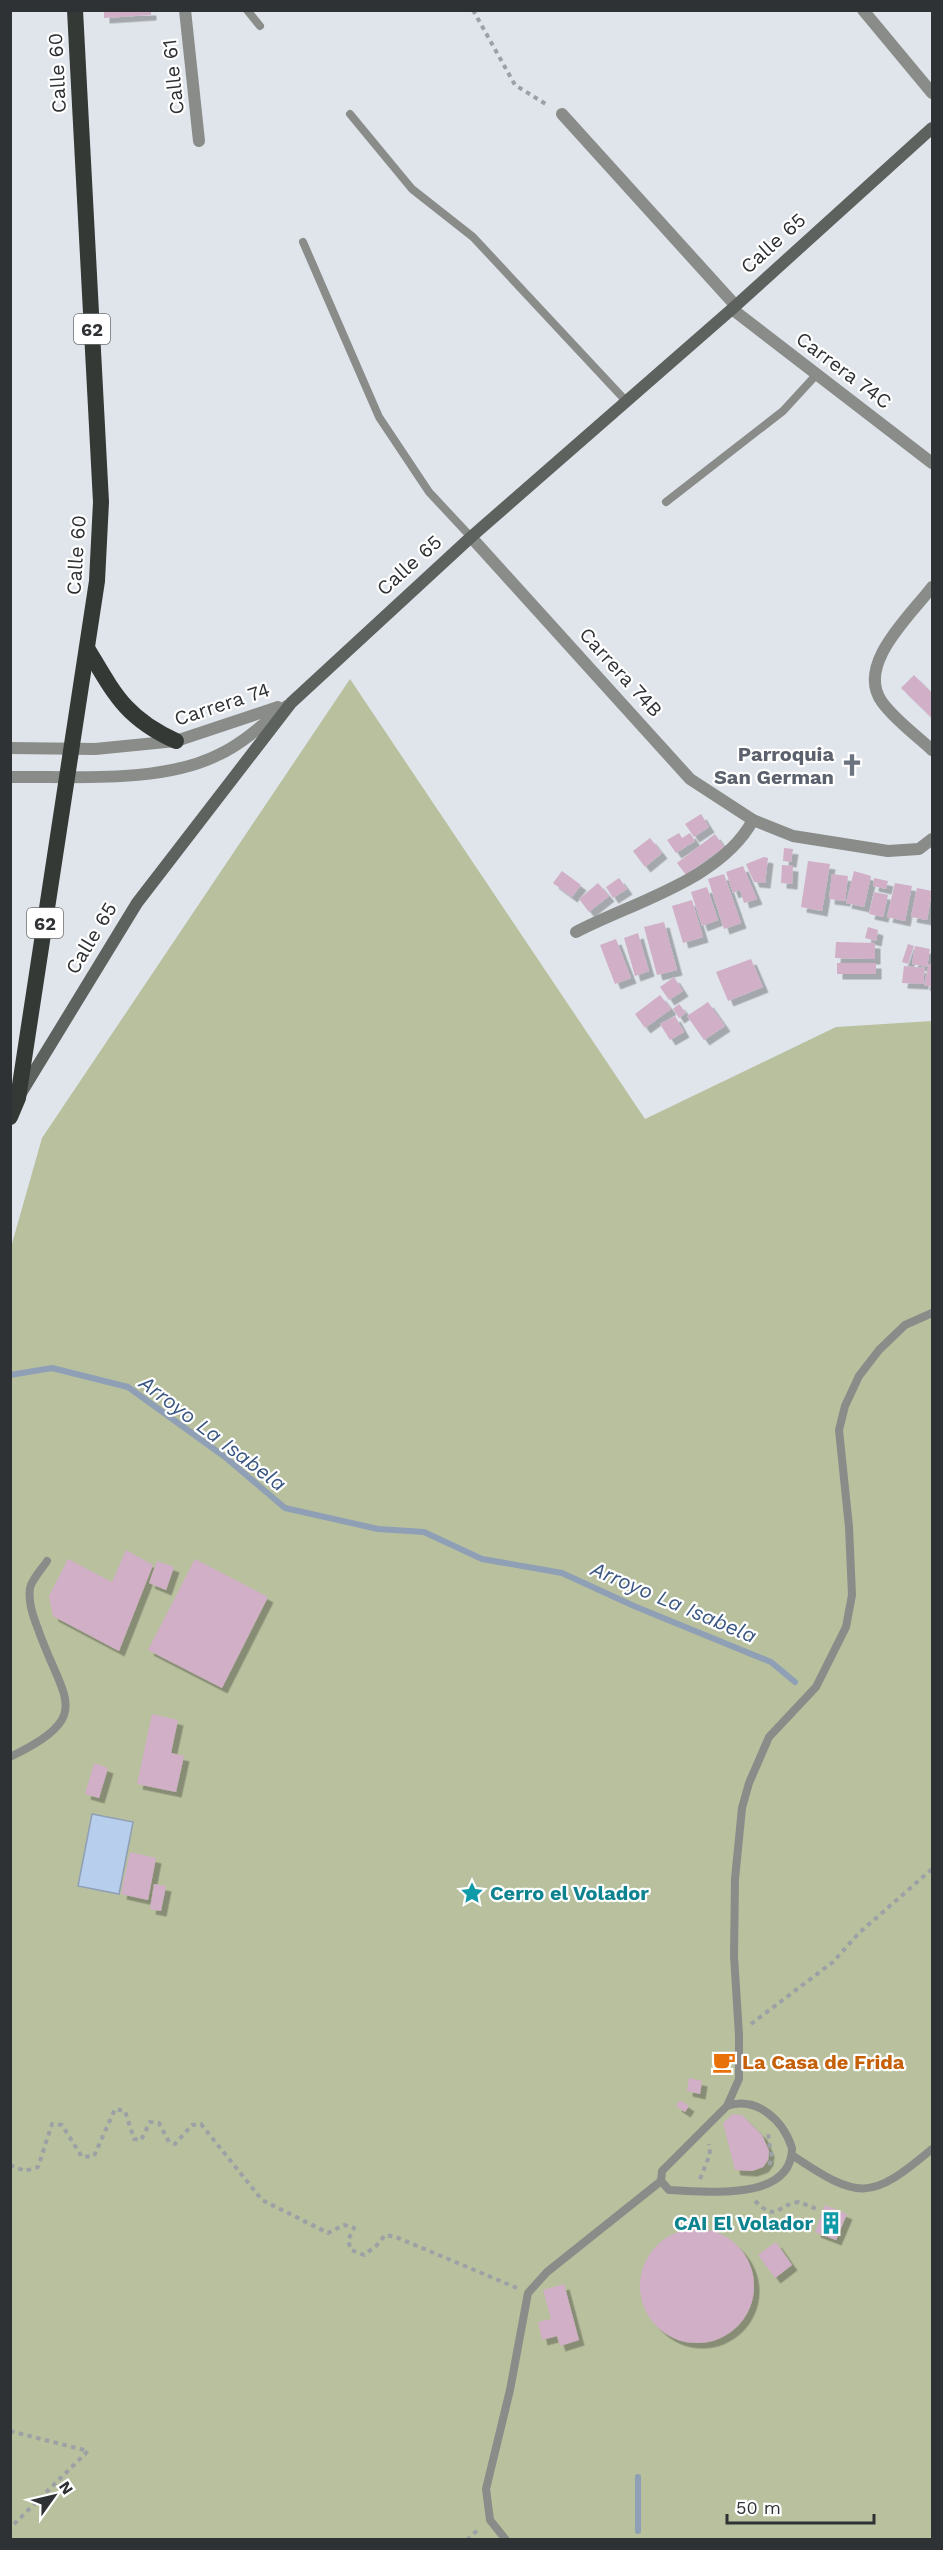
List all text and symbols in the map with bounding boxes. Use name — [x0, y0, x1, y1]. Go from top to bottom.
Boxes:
street label: Calle 60 — [43, 32, 71, 114]
street label: Calle 61 — [157, 38, 189, 116]
street label: Calle 65 — [735, 208, 811, 278]
road number: 62 — [74, 314, 110, 344]
street label: Carrera 74C — [792, 326, 896, 414]
street label: Calle 60 — [61, 514, 91, 596]
street label: Calle 65 — [371, 530, 447, 600]
street label: Carrera 74B — [574, 622, 668, 722]
street label: Carrera 74 — [171, 677, 273, 731]
place label: Parroquia San German — [714, 742, 834, 789]
church icon: Parroquia San German — [839, 752, 865, 778]
street label: Calle 65 — [60, 898, 122, 978]
road number: 62 — [27, 908, 63, 938]
water label: Arroyo La Isabela — [134, 1369, 291, 1496]
water label: Arroyo La Isabela — [587, 1555, 761, 1648]
place icon: Cerro el Volador — [459, 1880, 485, 1906]
place label: Cerro el Volador — [490, 1881, 649, 1905]
cafe icon: La Casa de Frida — [711, 2049, 737, 2075]
place label: La Casa de Frida — [742, 2050, 905, 2074]
building icon: CAI El Volador — [818, 2210, 844, 2236]
place label: CAI El Volador — [674, 2211, 813, 2235]
north arrow — [24, 2466, 84, 2526]
text: N — [55, 2478, 77, 2498]
scale bar — [727, 2487, 874, 2525]
text: 50 m — [736, 2497, 781, 2518]

